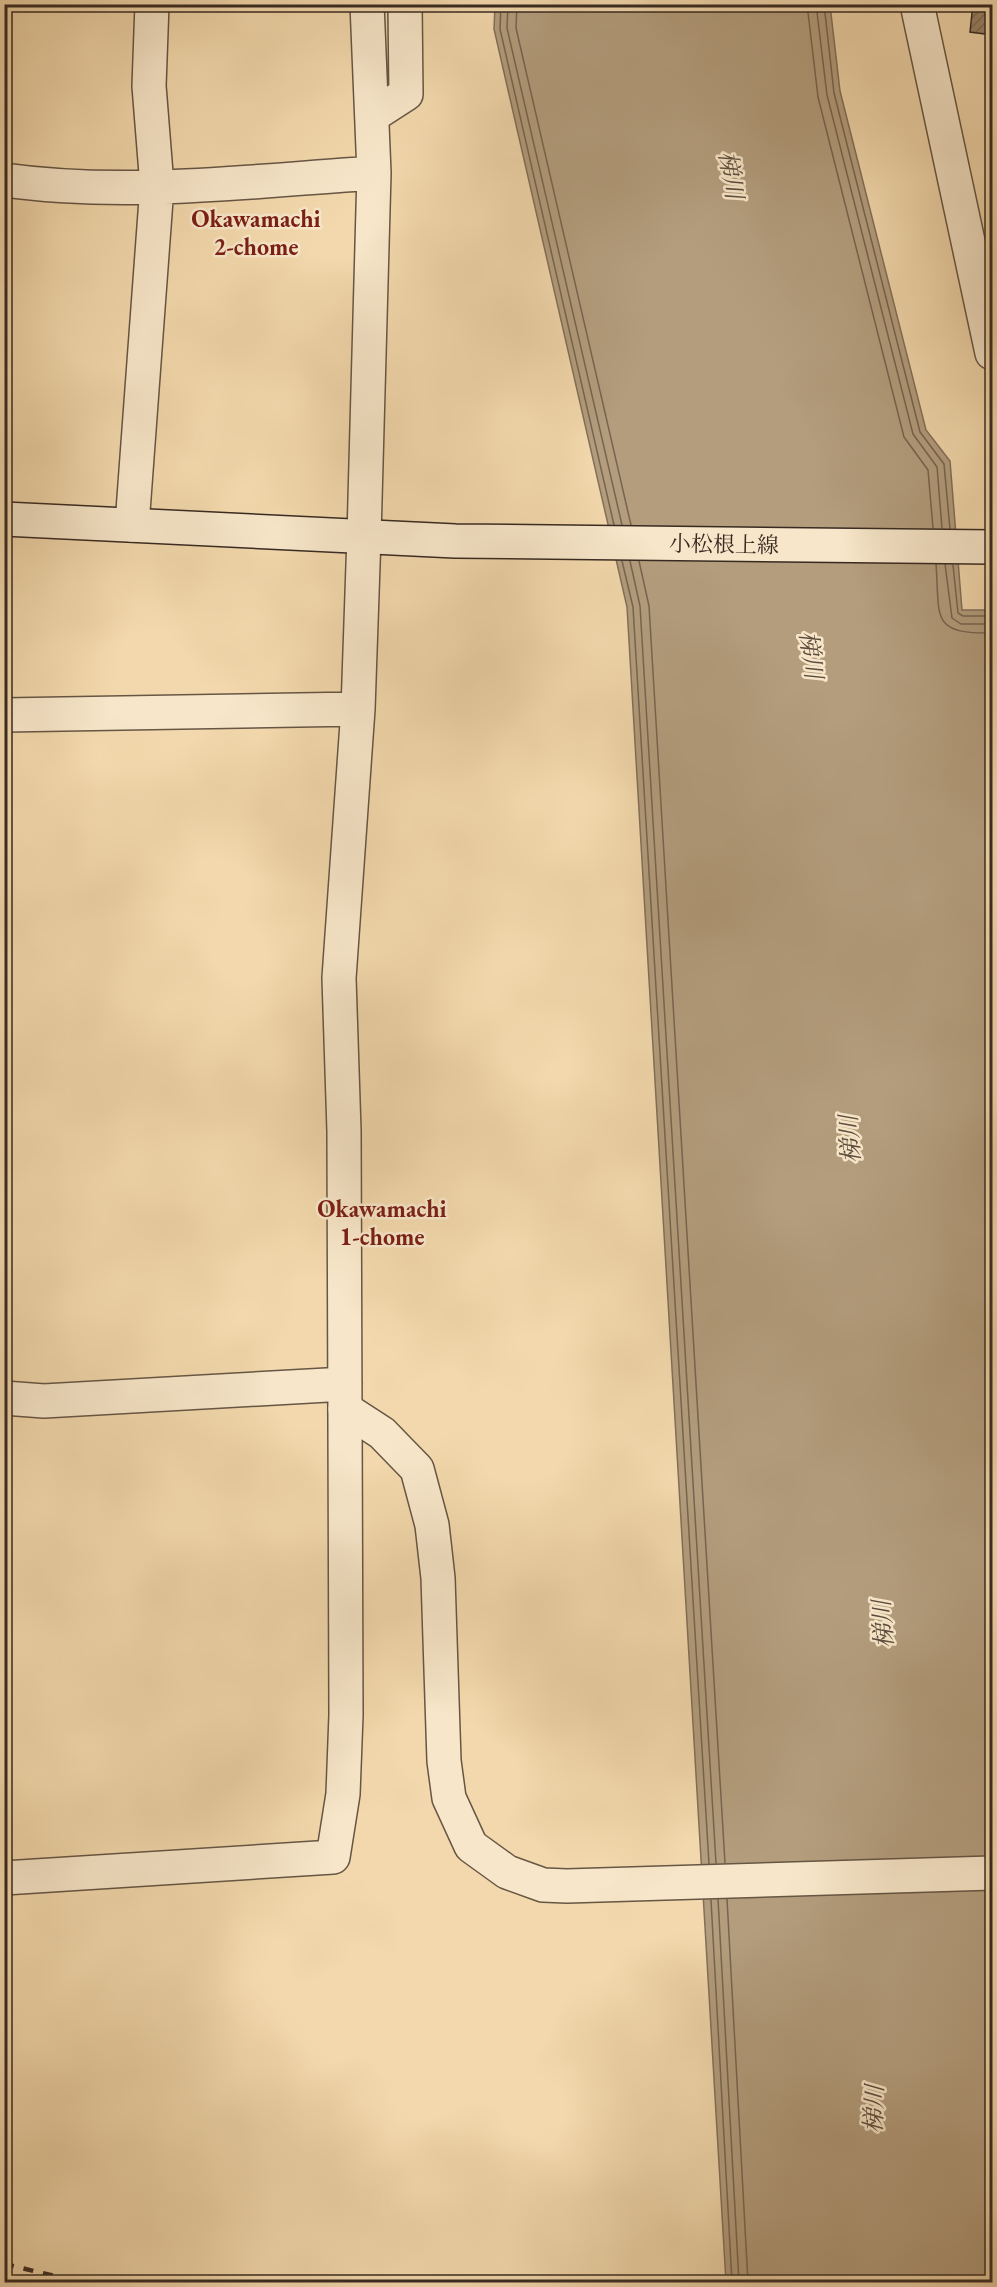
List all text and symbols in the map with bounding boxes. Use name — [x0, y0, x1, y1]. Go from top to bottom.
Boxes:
water label: 梯川 — [712, 149, 751, 204]
district label: Okawamachi 2-chome — [191, 203, 321, 262]
street label: 小松根上線 — [669, 529, 779, 560]
water label: 梯川 — [793, 629, 831, 684]
water label: 梯川 — [832, 1111, 867, 1164]
district label: Okawamachi 1-chome — [317, 1193, 447, 1252]
water label: 梯川 — [865, 1596, 900, 1649]
water label: 梯川 — [857, 2081, 890, 2134]

